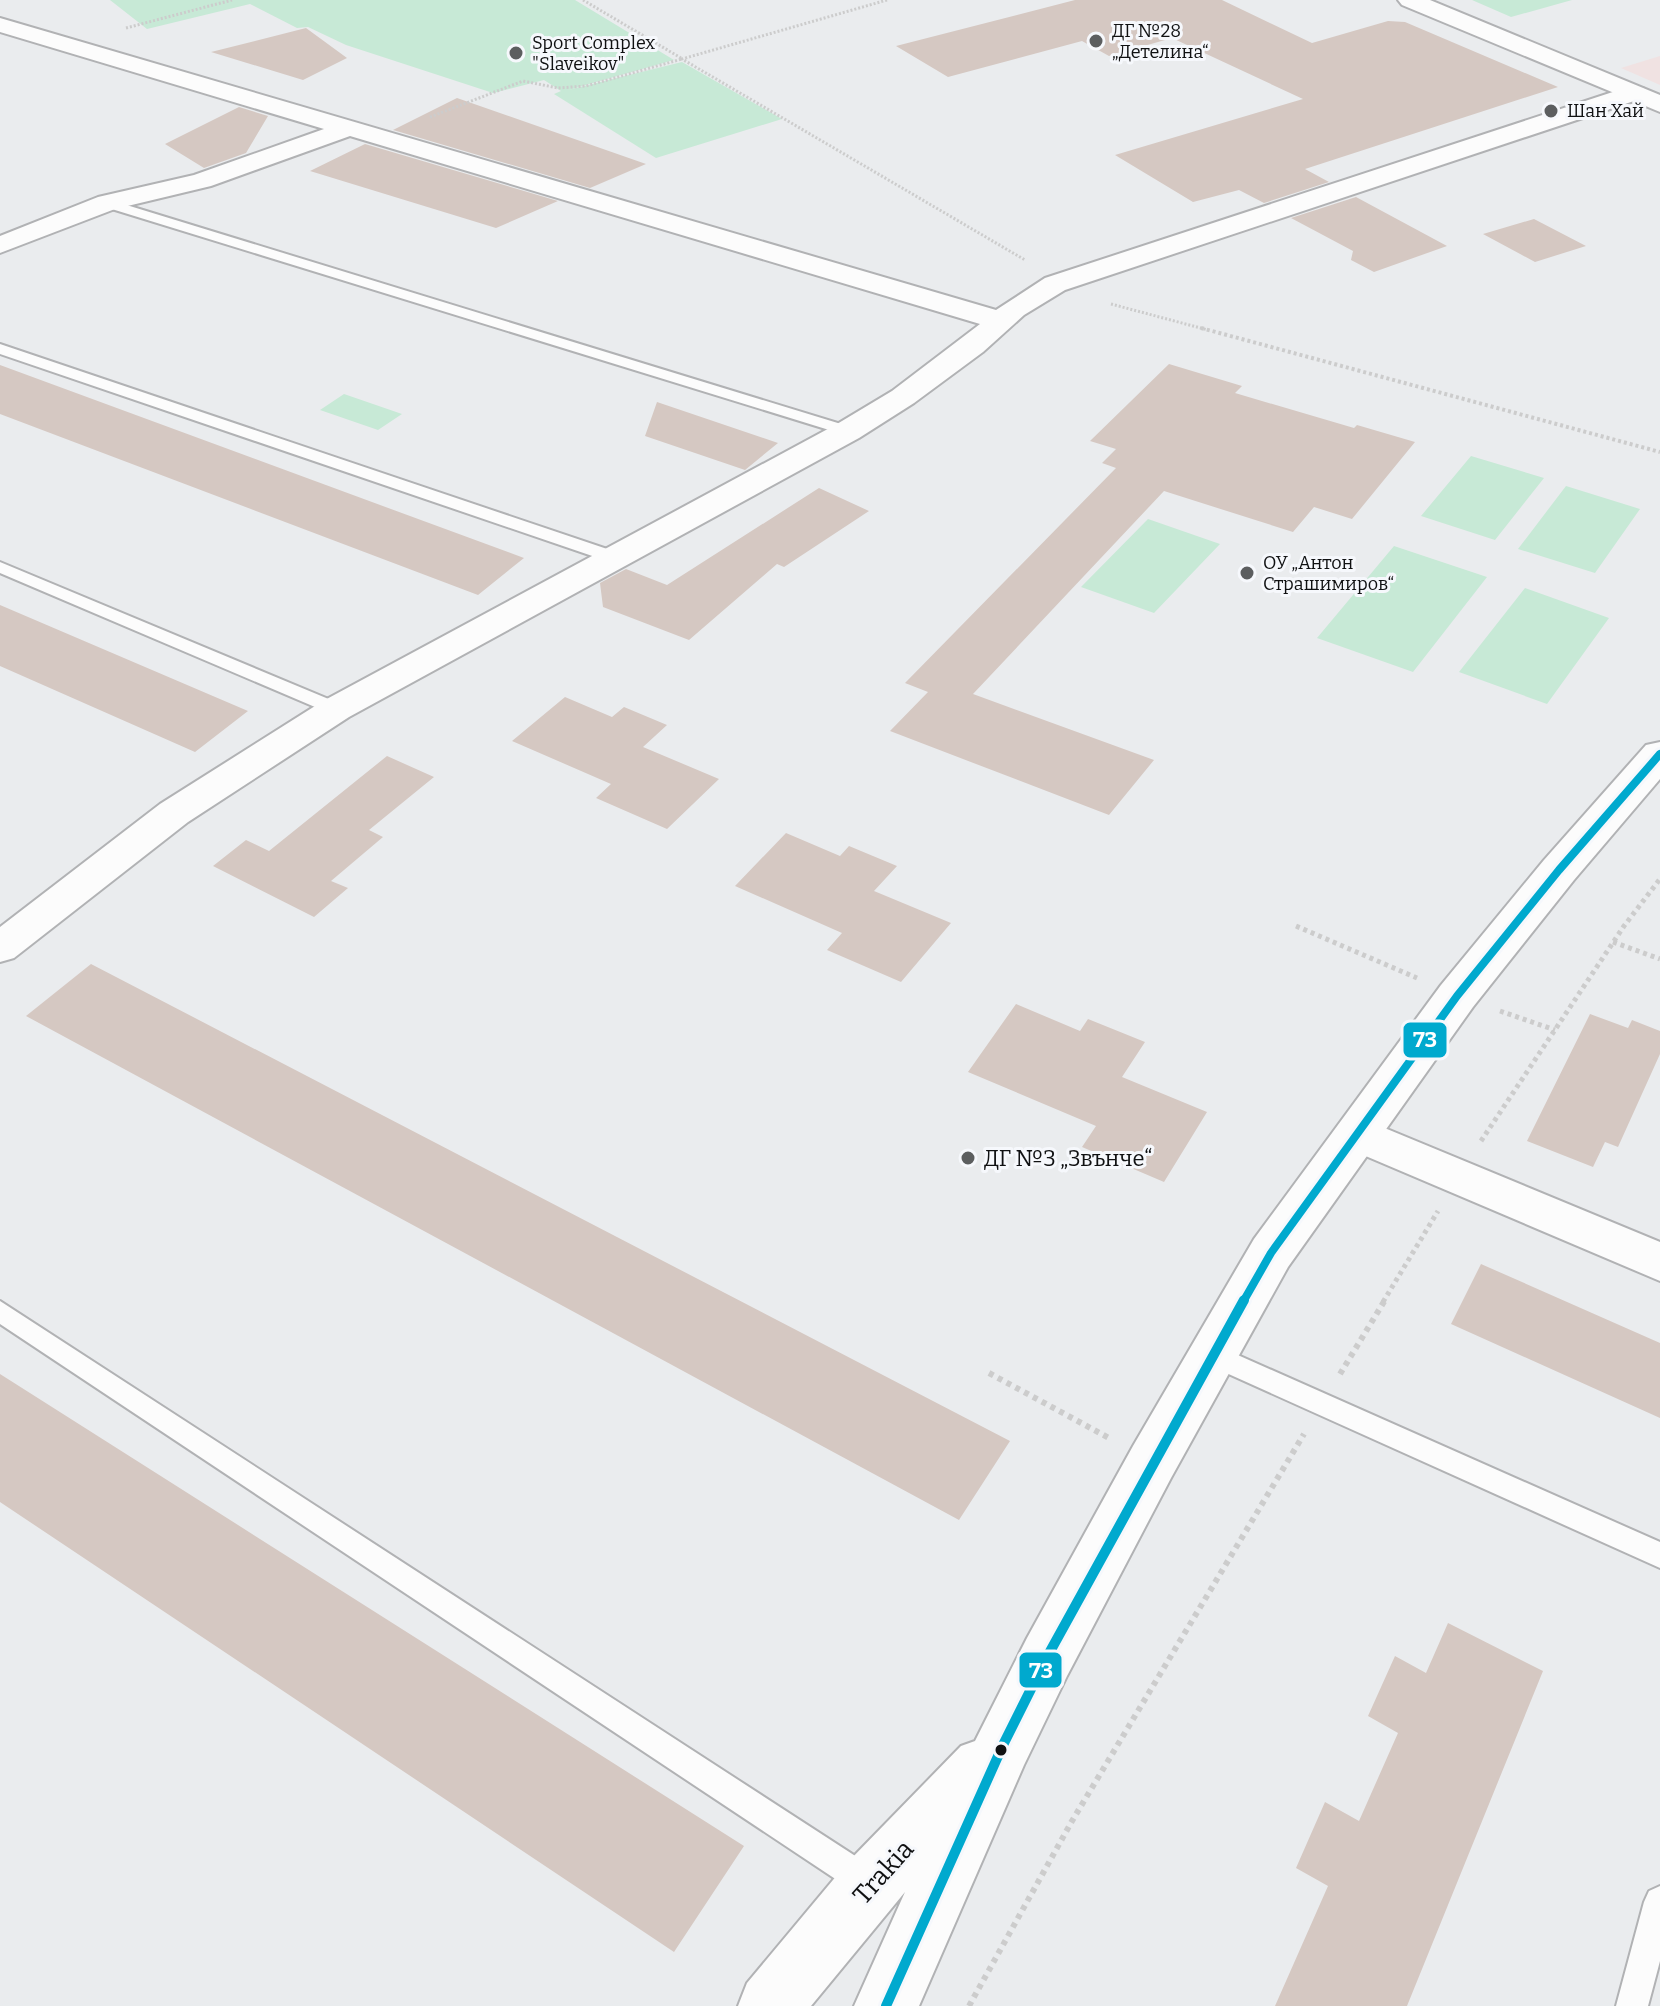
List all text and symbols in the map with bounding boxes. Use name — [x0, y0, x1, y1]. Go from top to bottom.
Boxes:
place label: ДГ №28 „Детелина“ — [1112, 20, 1209, 63]
place label: Sport Complex "Slaveikov" — [532, 32, 655, 75]
marker: ДГ №28 „Детелина“ — [1087, 32, 1105, 50]
marker: Sport Complex "Slaveikov" — [507, 44, 525, 62]
place label: Шан Хай — [1567, 100, 1644, 122]
marker: Шан Хай — [1542, 102, 1560, 120]
place label: ОУ „Антон Страшимиров“ — [1263, 552, 1394, 595]
marker: ОУ „Антон Страшимиров“ — [1238, 564, 1256, 582]
line badge: 73 — [1402, 1021, 1448, 1059]
text: 73 — [1413, 1026, 1437, 1053]
place label: ДГ №3 „Звънче“ — [984, 1145, 1152, 1172]
marker: ДГ №3 „Звънче“ — [959, 1149, 977, 1167]
line badge: 73 — [1018, 1651, 1063, 1689]
text: 73 — [1029, 1657, 1053, 1684]
unlabelled marker — [993, 1742, 1009, 1758]
street label: Trakia — [847, 1834, 920, 1911]

